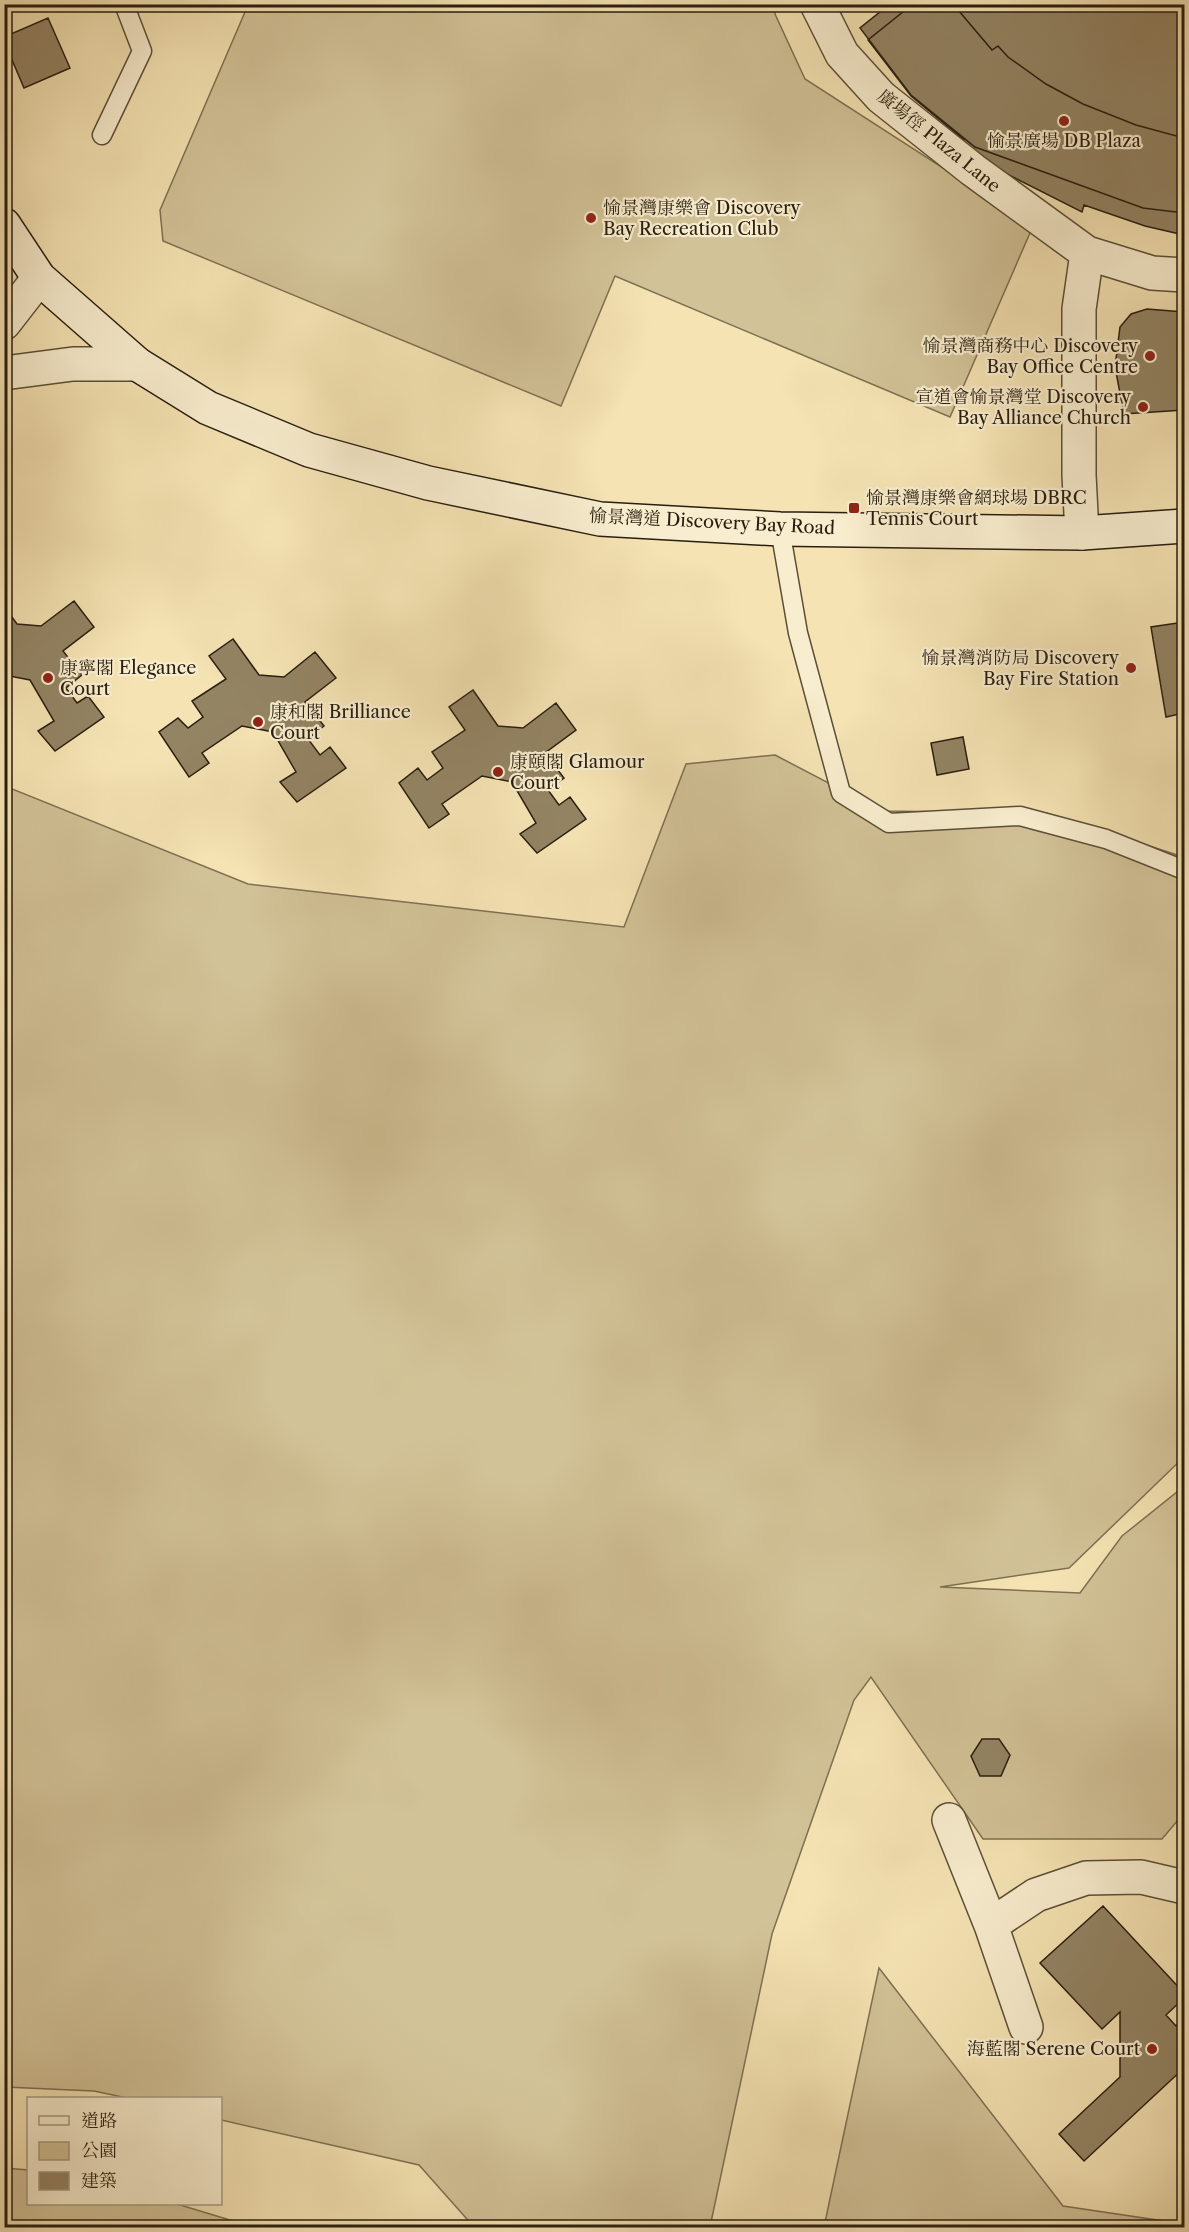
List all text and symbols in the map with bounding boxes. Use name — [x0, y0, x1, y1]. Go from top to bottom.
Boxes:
street label: 廣場徑 Plaza Lane — [873, 85, 1005, 197]
marker: 愉景廣場 DB Plaza — [1057, 114, 1071, 128]
place label: 愉景廣場 DB Plaza — [987, 130, 1142, 152]
place label: 愉景灣康樂會 Discovery Bay Recreation Club — [603, 197, 802, 240]
marker: 愉景灣康樂會 Discovery Bay Recreation Club — [584, 211, 598, 225]
place label: 愉景灣商務中心 Discovery Bay Office Centre — [922, 335, 1139, 378]
marker: 愉景灣商務中心 Discovery Bay Office Centre — [1143, 349, 1157, 363]
place label: 宣道會愉景灣堂 Discovery Bay Alliance Church — [915, 386, 1132, 429]
marker: 宣道會愉景灣堂 Discovery Bay Alliance Church — [1136, 400, 1150, 414]
place label: 愉景灣康樂會網球場 DBRC Tennis Court — [866, 487, 1087, 530]
marker: 愉景灣康樂會網球場 DBRC Tennis Court — [847, 501, 861, 515]
street label: 愉景灣道 Discovery Bay Road — [588, 505, 836, 539]
place label: 愉景灣消防局 Discovery Bay Fire Station — [921, 647, 1120, 690]
place label: 康寧閣 Elegance Court — [60, 657, 196, 700]
marker: 愉景灣消防局 Discovery Bay Fire Station — [1124, 661, 1138, 675]
marker: 康寧閣 Elegance Court — [41, 671, 55, 685]
place label: 康和閣 Brilliance Court — [270, 701, 411, 744]
marker: 康和閣 Brilliance Court — [251, 715, 265, 729]
place label: 康頤閣 Glamour Court — [510, 751, 645, 794]
marker: 康頤閣 Glamour Court — [491, 765, 505, 779]
place label: 海藍閣 Serene Court — [967, 2038, 1141, 2060]
marker: 海藍閣 Serene Court — [1145, 2042, 1159, 2056]
legend — [27, 2097, 222, 2205]
text: 道路 — [81, 2110, 117, 2132]
text: 公園 — [81, 2140, 117, 2162]
text: 建築 — [81, 2170, 117, 2192]

